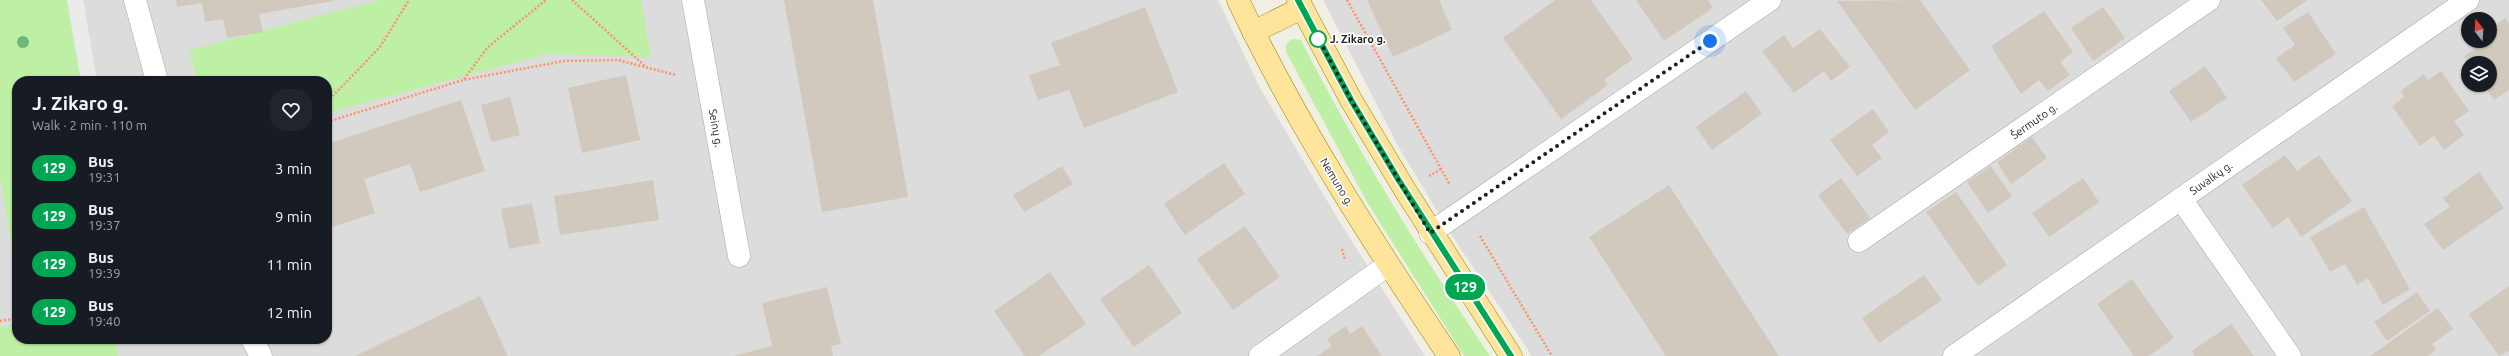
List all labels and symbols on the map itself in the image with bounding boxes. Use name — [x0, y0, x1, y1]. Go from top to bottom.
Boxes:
north arrow — [2461, 12, 2497, 48]
marker: J. Zikaro g. — [1309, 30, 1327, 48]
your location — [1700, 31, 1720, 51]
place label: J. Zikaro g. — [1330, 33, 1386, 45]
street label: Šermuto g. — [2008, 100, 2060, 141]
street label: Seinų g. — [707, 108, 725, 148]
street label: Nemuno g. — [1318, 156, 1356, 208]
street label: Suvalkų g. — [2187, 159, 2235, 197]
line badge: 129 — [1442, 274, 1488, 300]

